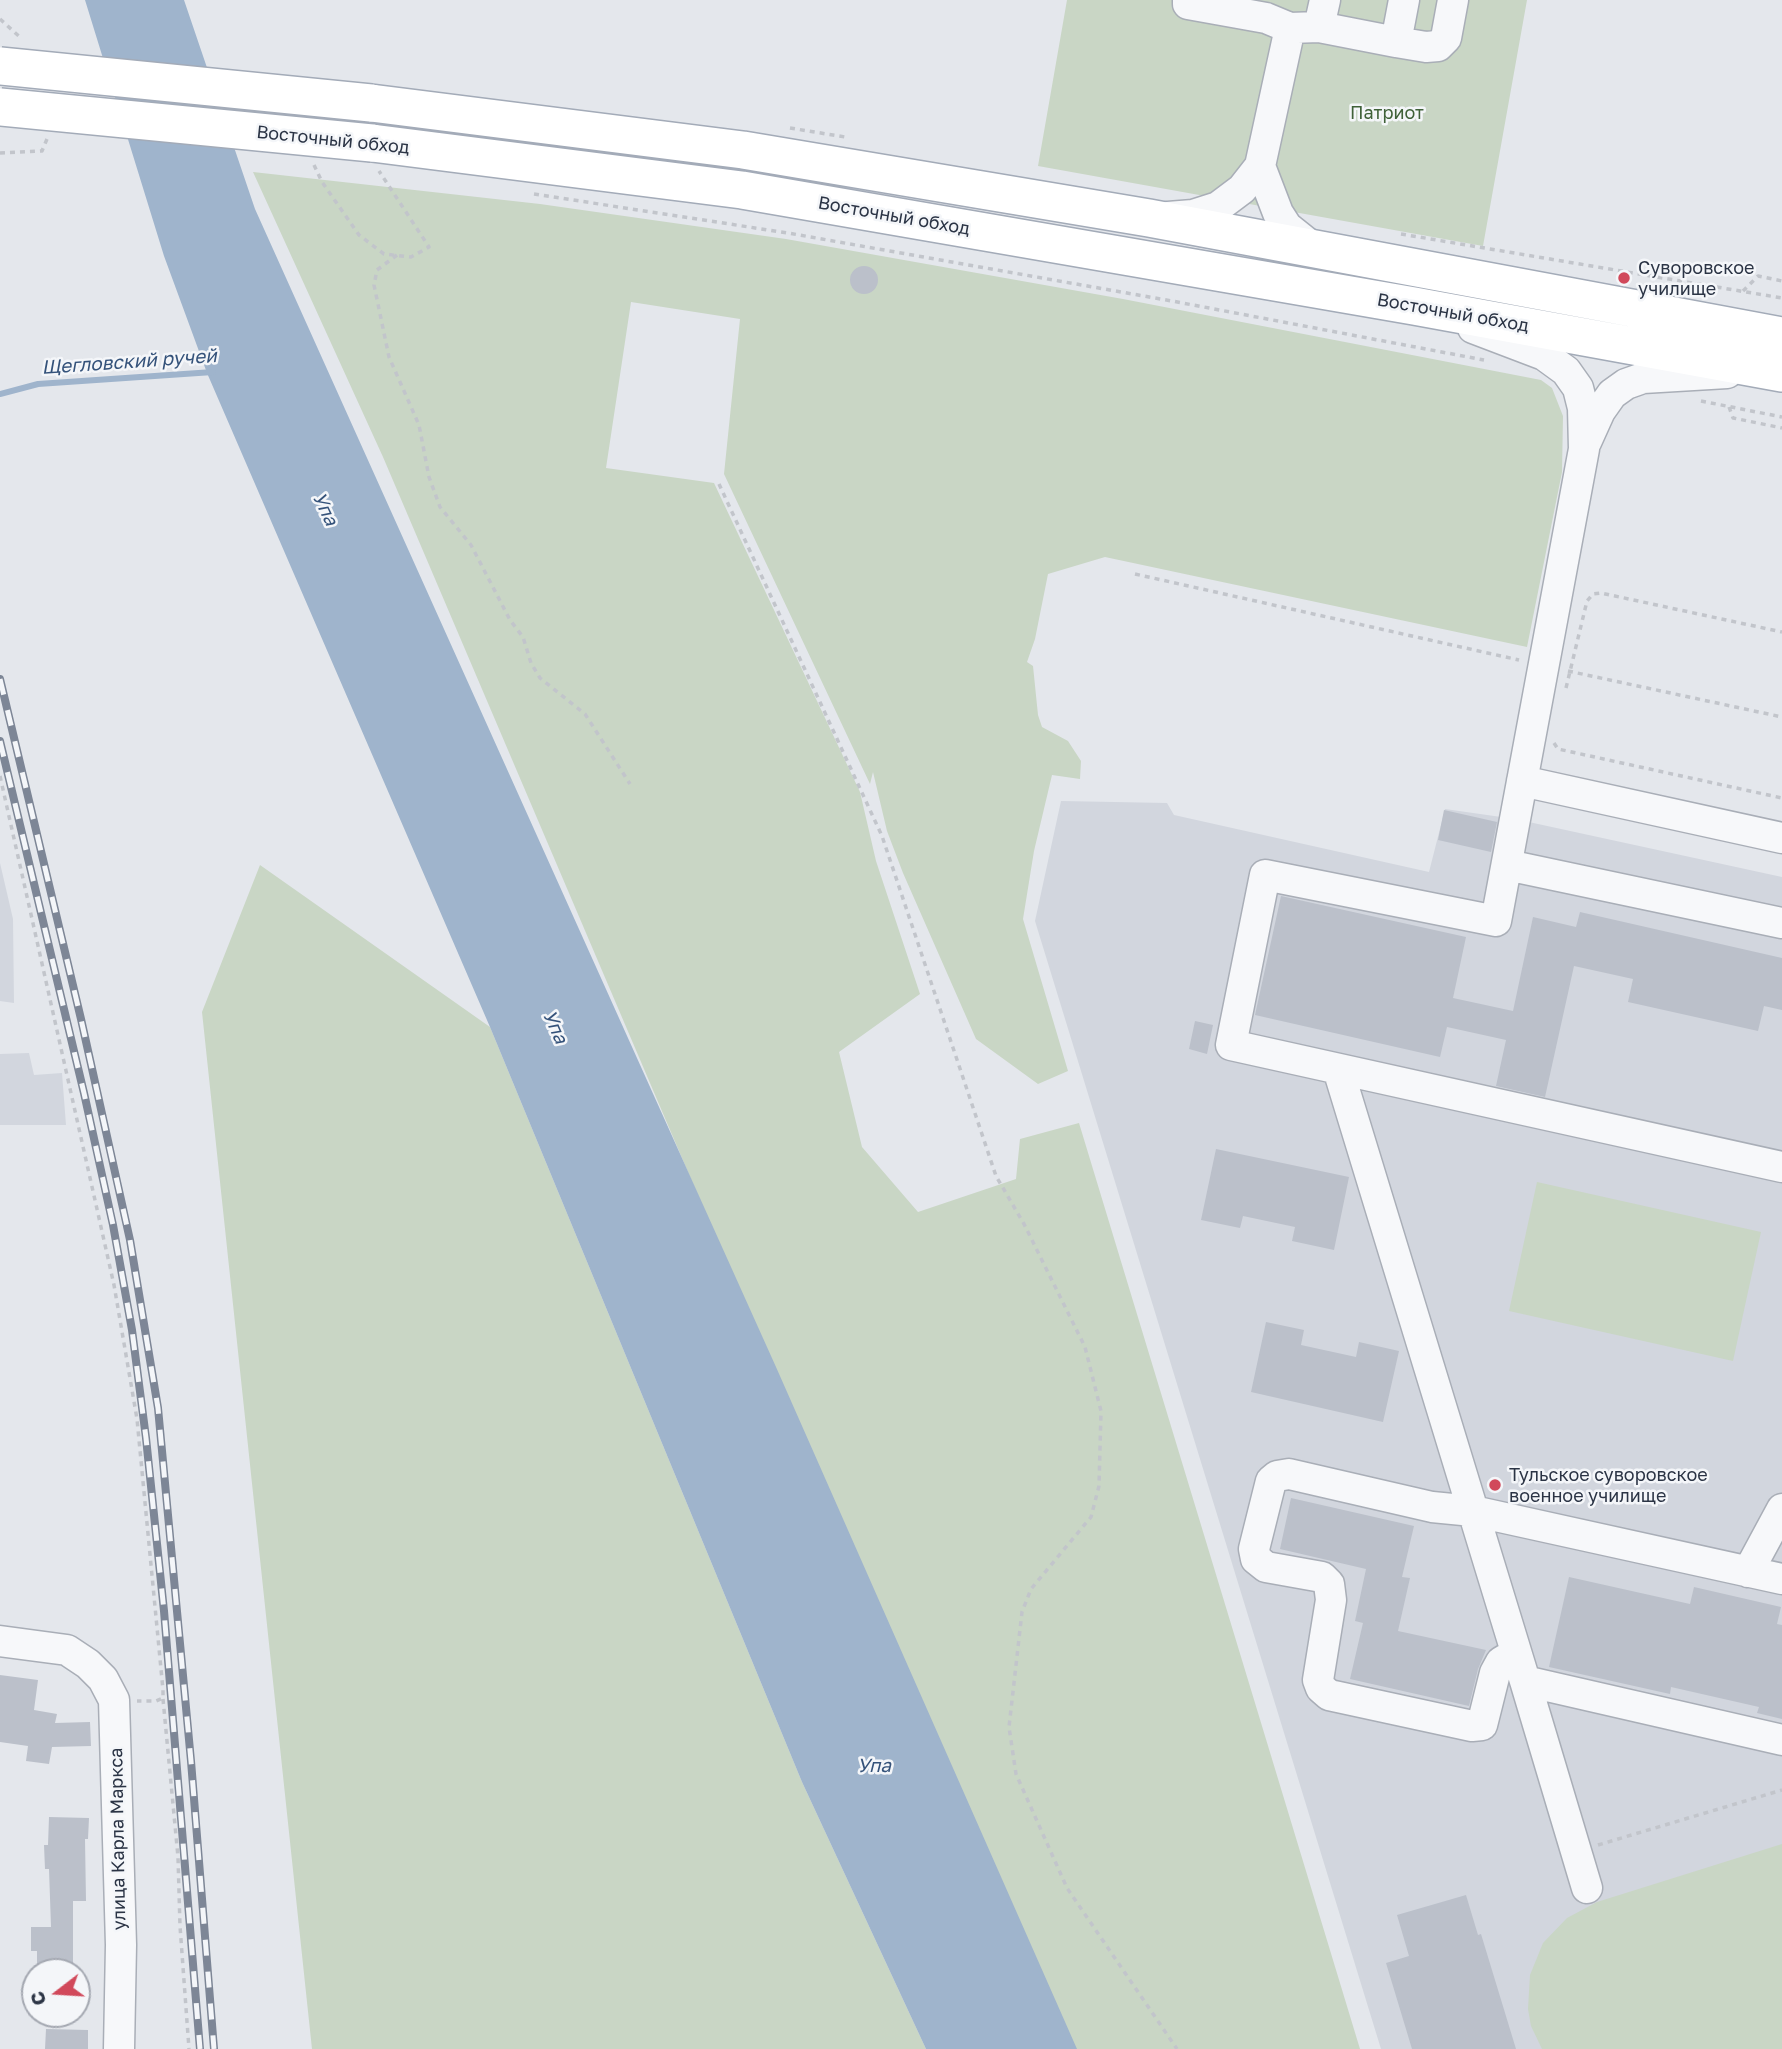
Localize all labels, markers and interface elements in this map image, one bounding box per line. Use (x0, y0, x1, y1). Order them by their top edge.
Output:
park label: Патриот (1350, 102, 1424, 124)
street label: Восточный обход (255, 121, 411, 159)
street label: Восточный обход (816, 192, 972, 240)
place label: Суворовское училище (1638, 257, 1754, 300)
marker: Суворовское училище (1616, 270, 1632, 286)
street label: Восточный обход (1375, 289, 1531, 337)
water label: Щегловский ручей (41, 345, 217, 379)
water label: Упа (307, 489, 343, 529)
water label: Упа (538, 1007, 572, 1047)
place label: Тульское суворовское военное училище (1509, 1464, 1708, 1506)
marker: Тульское суворовское военное училище (1487, 1477, 1503, 1493)
street label: улица Карла Маркса (106, 1748, 130, 1930)
water label: Упа (857, 1755, 891, 1777)
north arrow (21, 1958, 91, 2028)
text: С (24, 1989, 50, 2009)

